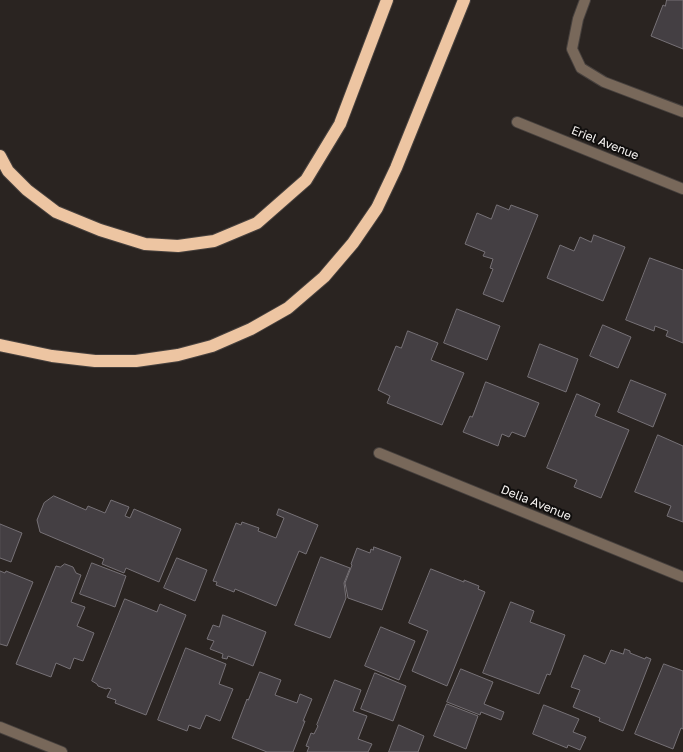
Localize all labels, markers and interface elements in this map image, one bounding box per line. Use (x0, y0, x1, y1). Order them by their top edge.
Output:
street label: Eriel Avenue (569, 123, 641, 163)
street label: Delia Avenue (499, 482, 573, 524)

